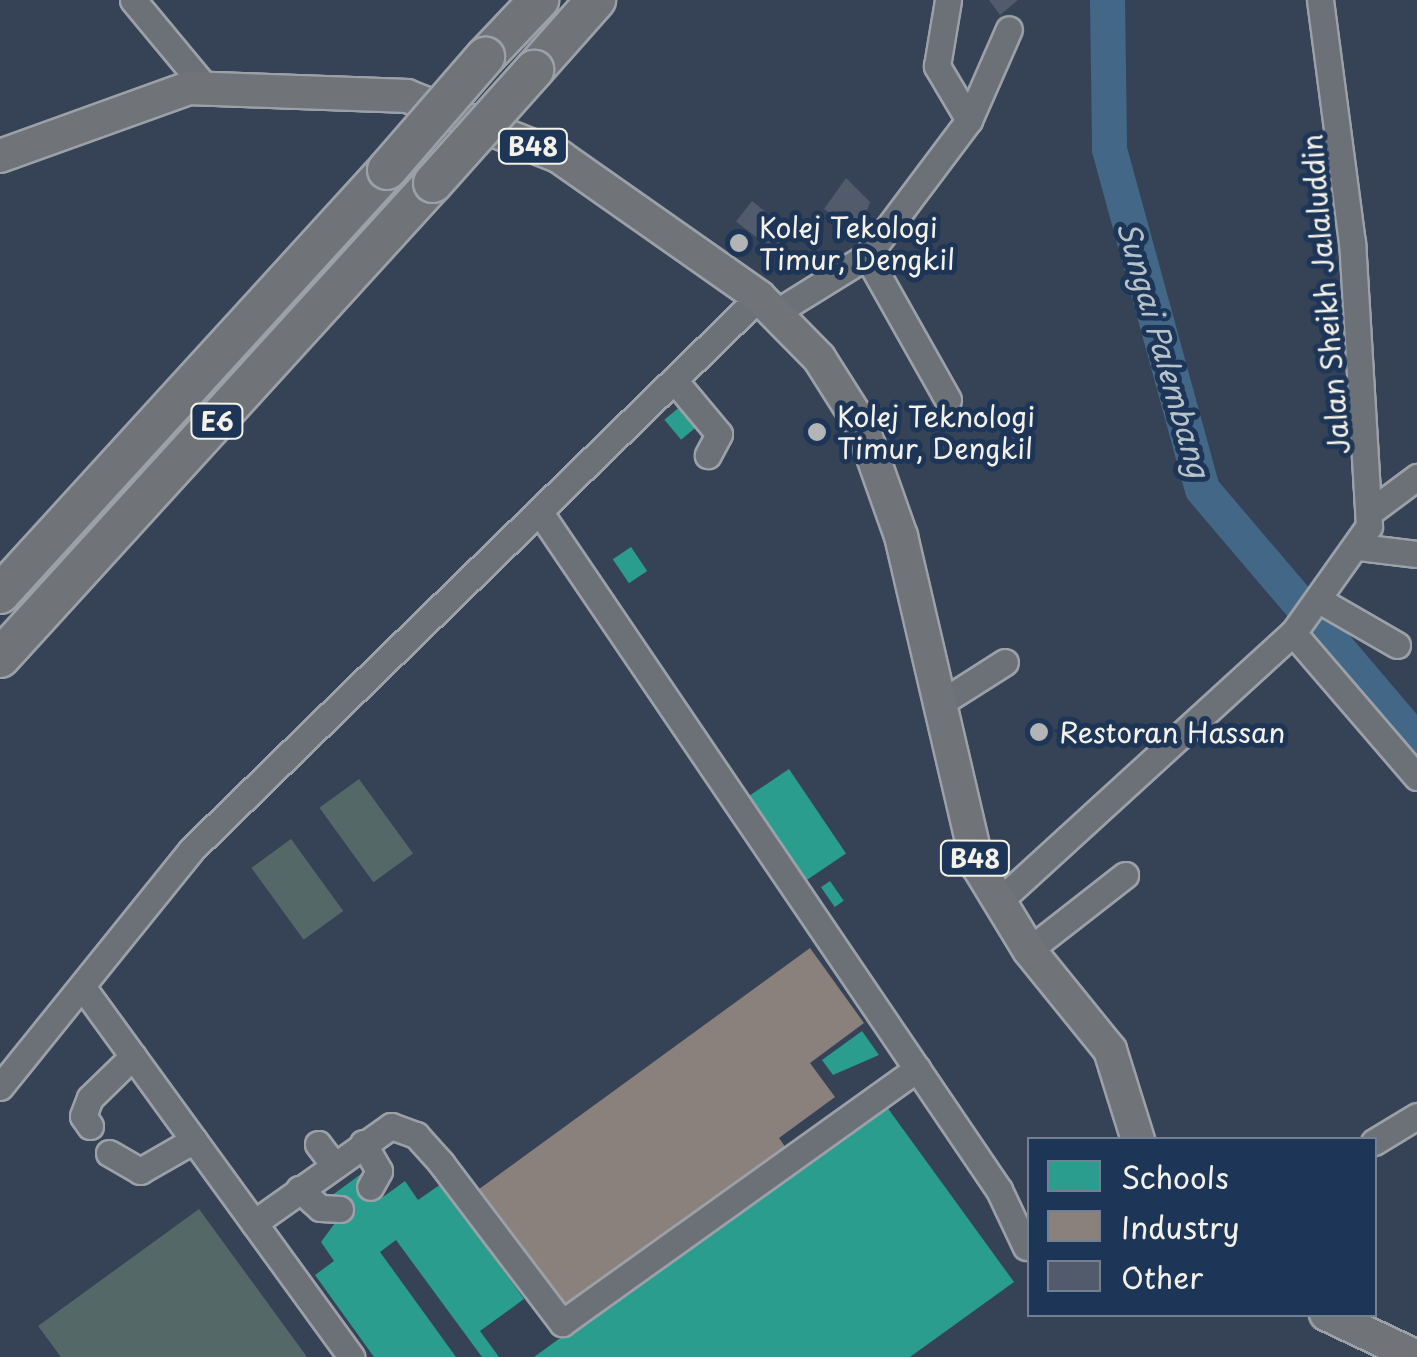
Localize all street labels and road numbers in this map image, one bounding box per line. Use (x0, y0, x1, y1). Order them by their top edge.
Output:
road number: B48 (496, 126, 570, 166)
street label: Jalan Sheikh Jalaluddin (1294, 132, 1356, 456)
road number: E6 (190, 401, 244, 441)
road number: B48 (938, 838, 1012, 878)

